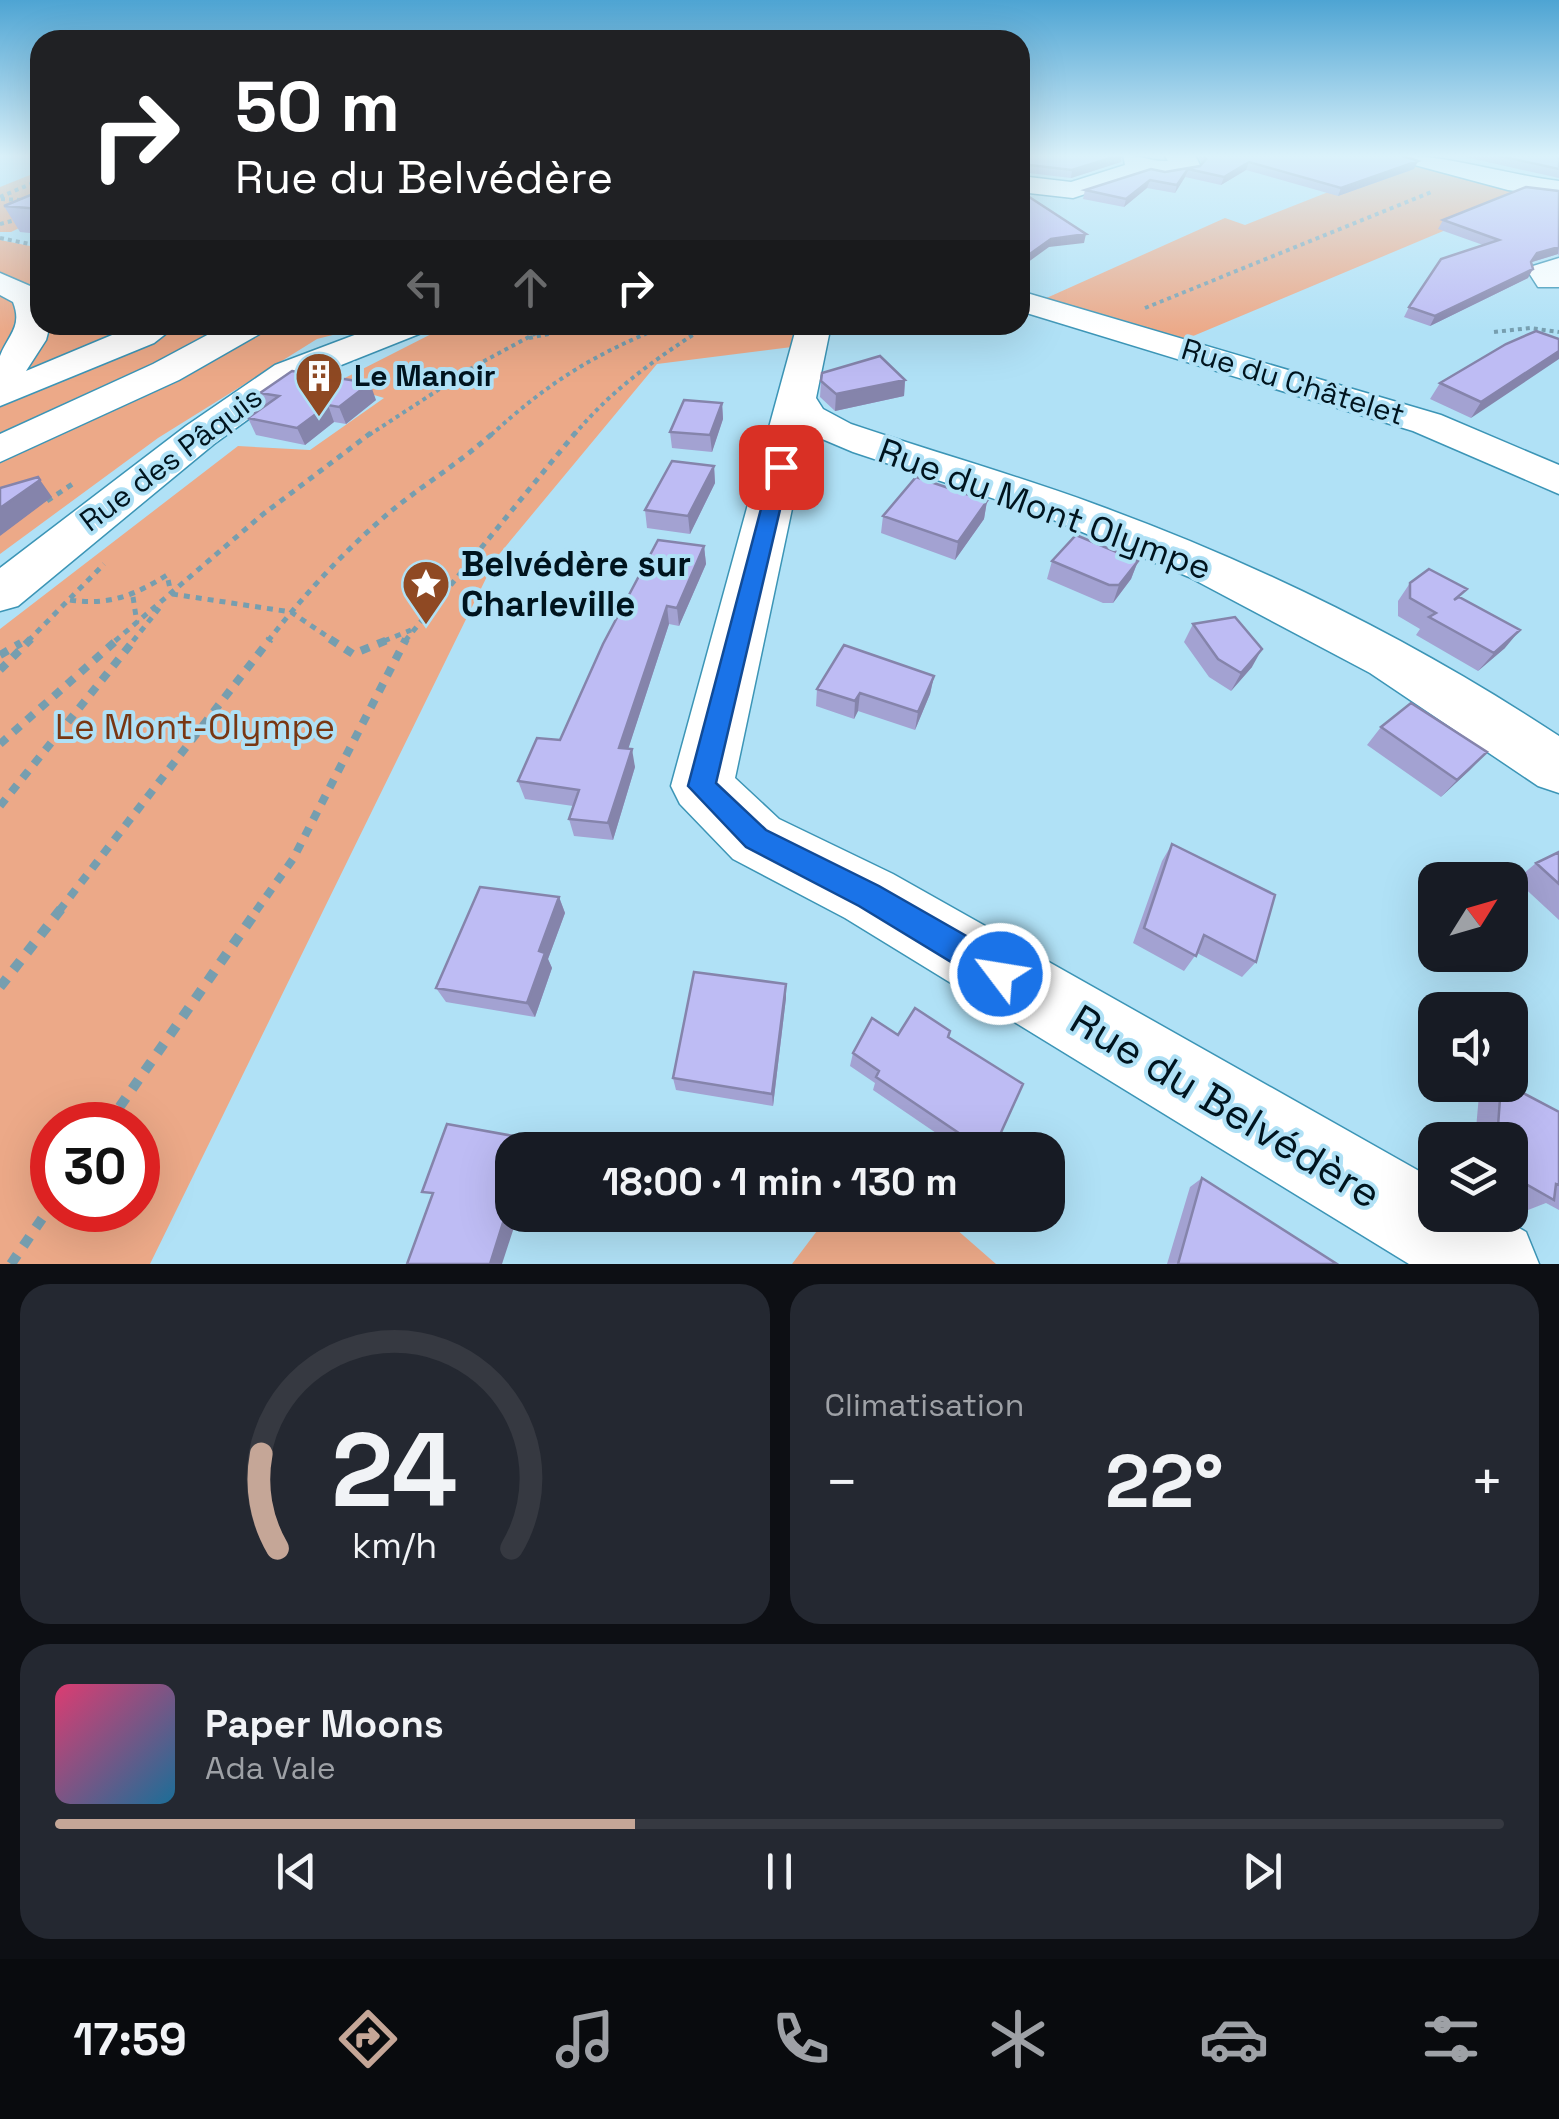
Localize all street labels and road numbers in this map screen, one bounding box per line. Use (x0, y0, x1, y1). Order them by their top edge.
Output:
street label: Rue du Châtelet (1177, 329, 1410, 434)
street label: Rue des Pâquis (72, 377, 270, 540)
street label: Rue du Mont Olympe (873, 428, 1217, 590)
street label: Rue du Belvédère (1061, 993, 1391, 1220)

